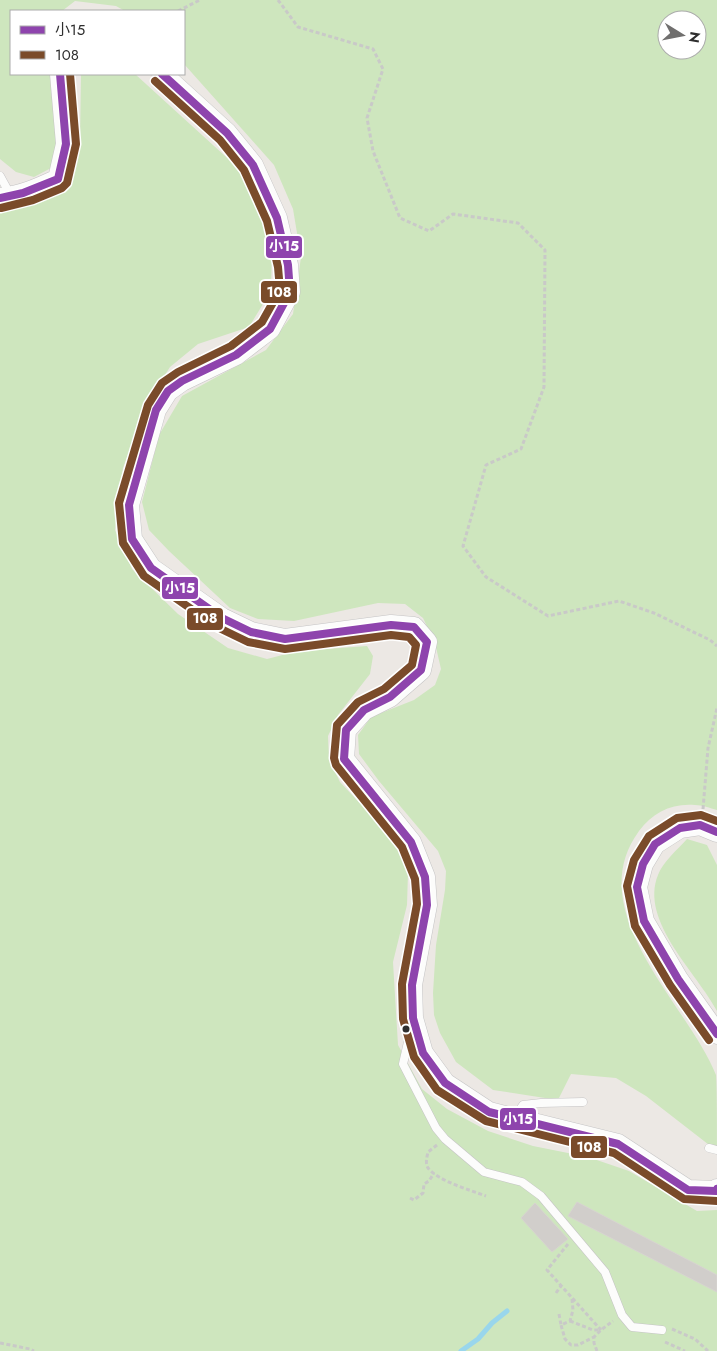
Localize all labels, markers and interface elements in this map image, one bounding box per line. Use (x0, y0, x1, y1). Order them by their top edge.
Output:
legend (10, 10, 185, 75)
north arrow (657, 10, 707, 60)
text: 小15 (55, 19, 85, 41)
text: N (684, 30, 706, 44)
text: 108 (55, 44, 79, 66)
line badge: 小15 (265, 235, 303, 259)
text: 小15 (269, 236, 299, 256)
line badge: 108 (260, 280, 298, 304)
text: 108 (266, 282, 292, 302)
line badge: 小15 (161, 576, 199, 600)
text: 小15 (165, 578, 195, 598)
line badge: 108 (186, 607, 224, 631)
text: 108 (192, 608, 218, 628)
unlabelled marker (401, 1024, 411, 1034)
line badge: 小15 (499, 1107, 537, 1131)
text: 小15 (503, 1109, 533, 1129)
line badge: 108 (570, 1135, 608, 1159)
text: 108 (576, 1137, 602, 1157)

